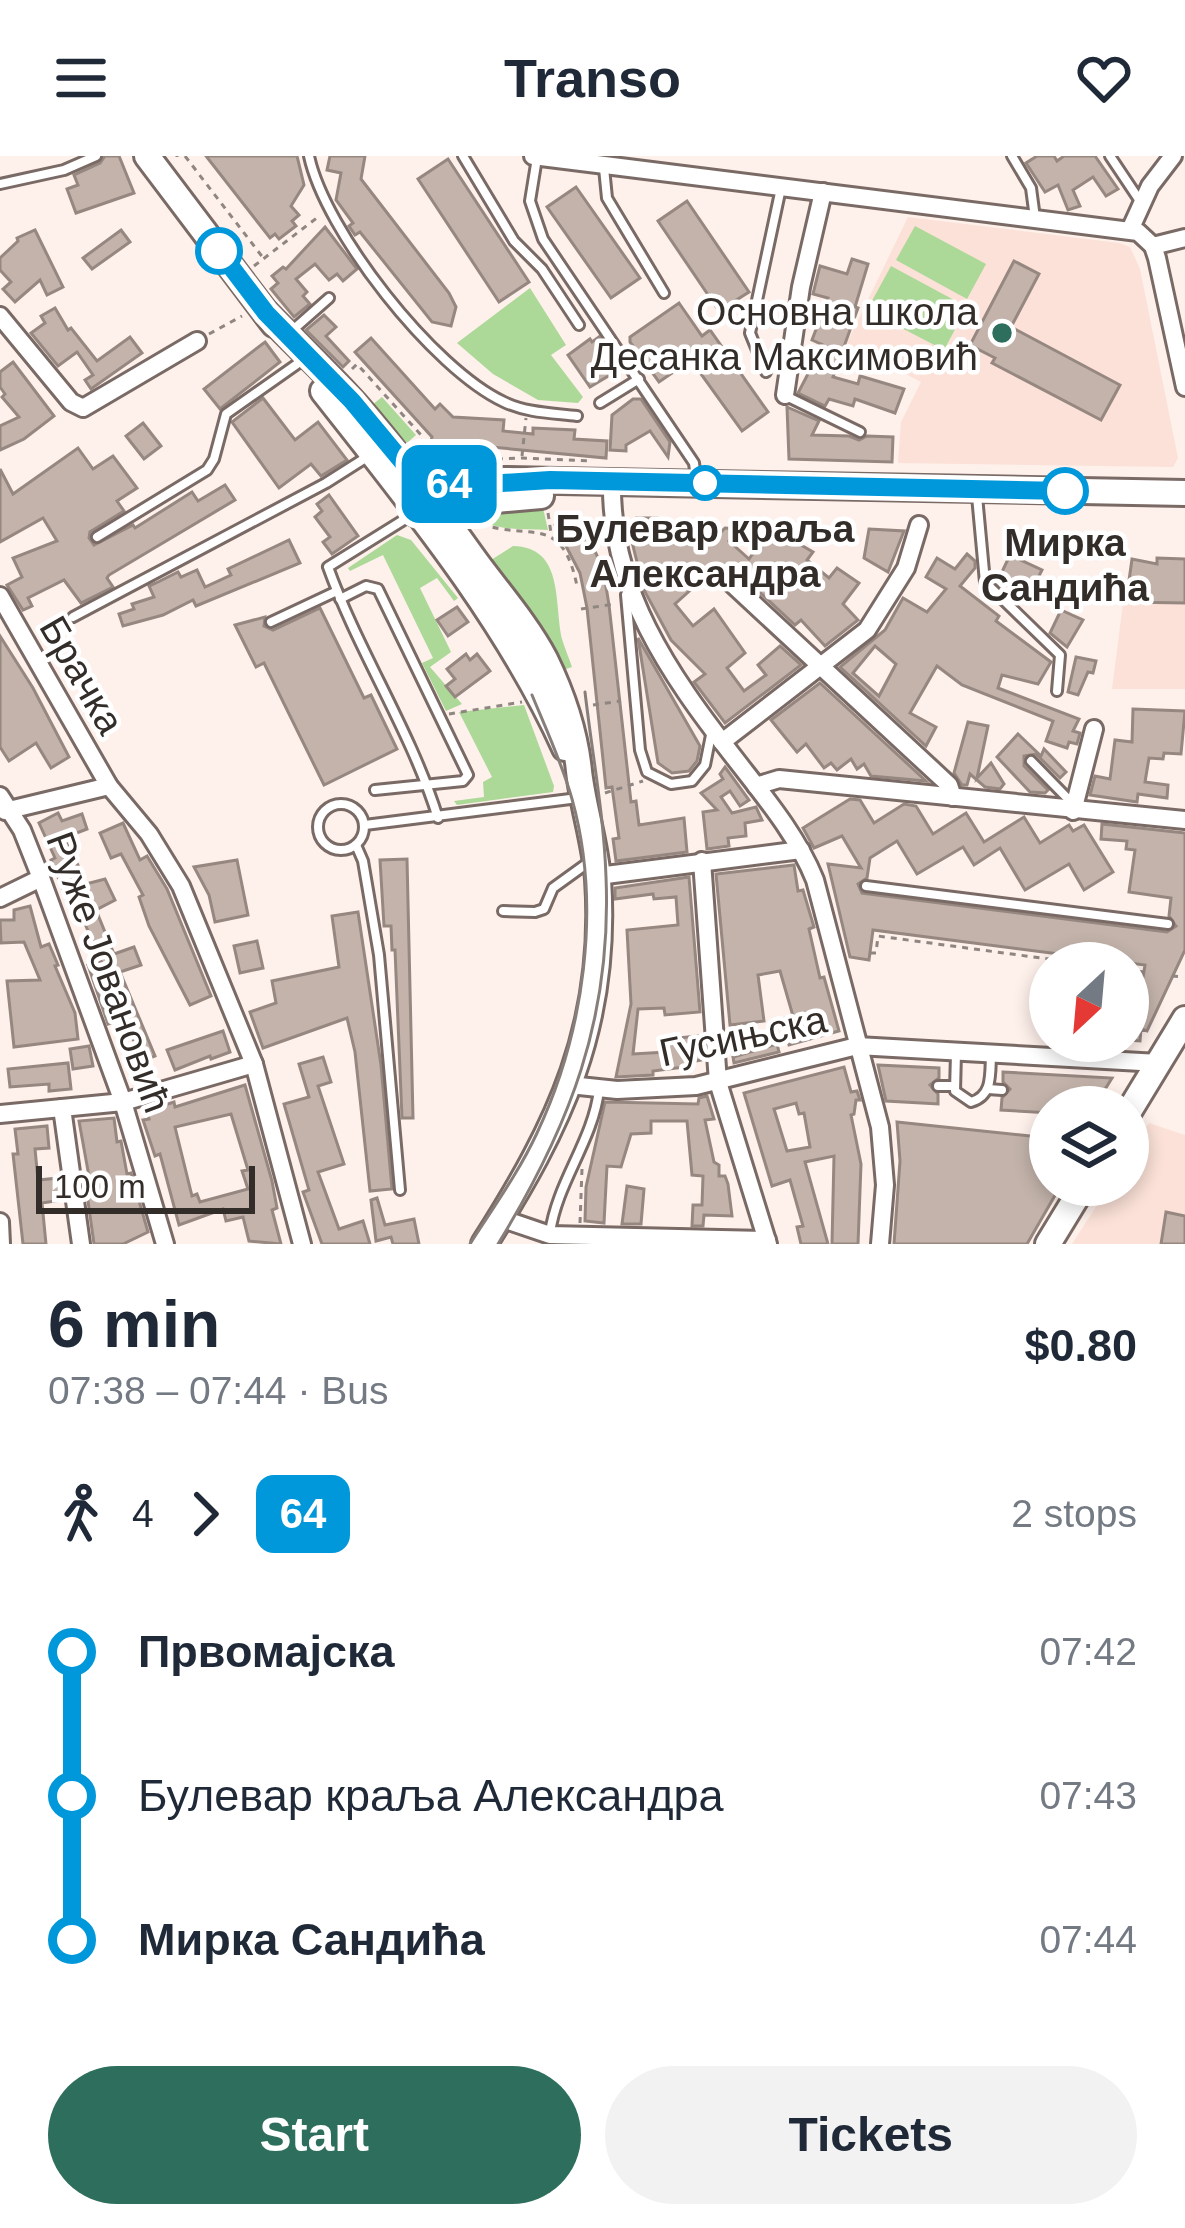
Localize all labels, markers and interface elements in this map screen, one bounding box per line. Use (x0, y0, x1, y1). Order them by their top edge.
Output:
icon: menu (48, 45, 114, 111)
icon: heart (1071, 45, 1137, 111)
text: Transo (504, 48, 681, 108)
unlabelled marker (197, 229, 241, 273)
place label: Основна школа Десанка Максимовић (591, 290, 978, 378)
marker: Основна школа Десанка Максимовић (989, 320, 1015, 346)
line badge: 64 (395, 445, 503, 523)
text: 64 (426, 460, 472, 507)
marker: Булевар краља Александра (689, 467, 721, 499)
marker: Мирка Сандића (1043, 469, 1087, 513)
place label: Булевар краља Александра (556, 507, 855, 595)
place label: Мирка Сандића (981, 521, 1149, 609)
street label: Брачка (31, 609, 133, 741)
street label: Руже Јовановић (38, 826, 180, 1118)
north arrow (1029, 942, 1149, 1062)
map controls (1029, 942, 1149, 1206)
street label: Гусињска (656, 997, 831, 1075)
button: layers (1029, 1086, 1149, 1206)
scale bar (36, 1160, 255, 1213)
text: 100 m (54, 1168, 146, 1205)
text: 6 min (48, 1287, 220, 1361)
text: $0.80 (1024, 1320, 1137, 1371)
text: 07:38 – 07:44 · Bus (48, 1369, 388, 1412)
icon: walk (48, 1481, 114, 1547)
icon: forward (172, 1481, 238, 1547)
text: 64 (280, 1490, 326, 1537)
text: 4 (132, 1492, 154, 1535)
text: 2 stops (1011, 1492, 1137, 1535)
text: Првомајска (138, 1626, 395, 1677)
text: 07:42 (1039, 1630, 1137, 1673)
text: Булевар краља Александра (138, 1770, 724, 1821)
text: 07:43 (1039, 1774, 1137, 1817)
text: Мирка Сандића (138, 1914, 485, 1965)
text: 07:44 (1039, 1918, 1137, 1961)
button: Start (48, 2066, 581, 2204)
button: Tickets (605, 2066, 1137, 2204)

